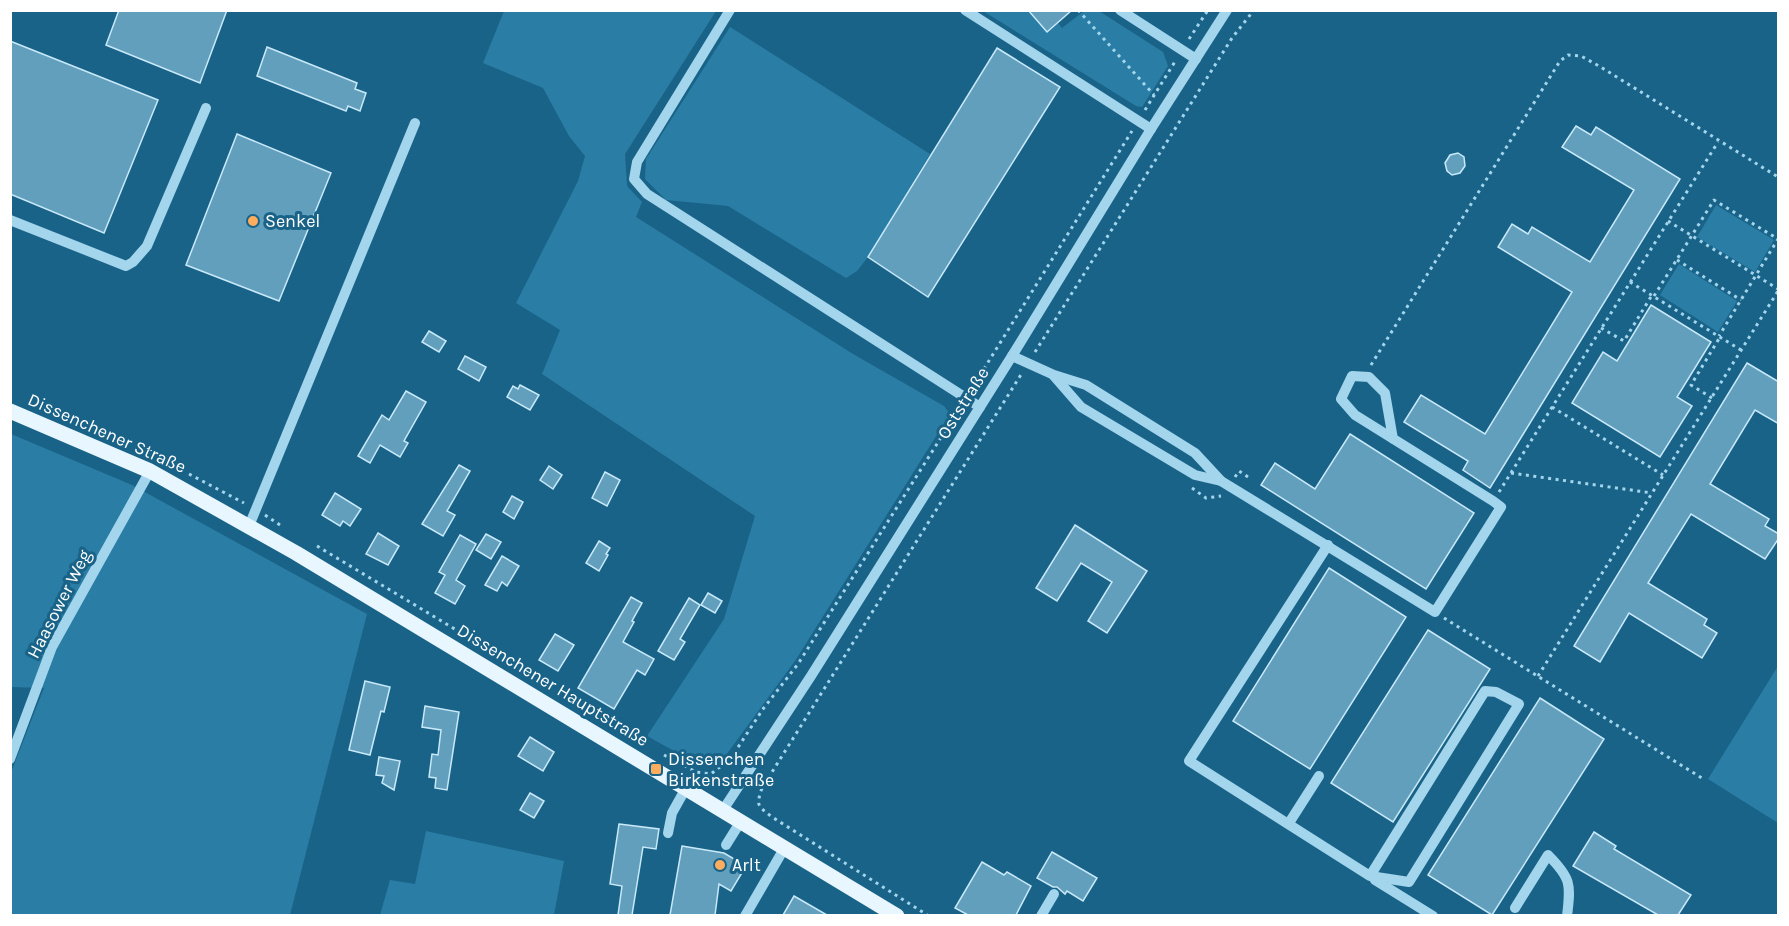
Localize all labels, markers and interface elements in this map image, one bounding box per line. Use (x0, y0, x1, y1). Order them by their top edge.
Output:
place label: Senkel (265, 210, 320, 232)
marker: Senkel (246, 214, 260, 228)
street label: Oststraße (932, 363, 994, 443)
street label: Dissenchener Straße (24, 388, 190, 478)
street label: Haasower Weg (22, 546, 96, 662)
street label: Dissenchener Hauptstraße (453, 619, 653, 751)
place label: Dissenchen Birkenstraße (668, 748, 774, 791)
marker: Dissenchen Birkenstraße (649, 762, 663, 776)
place label: Arlt (732, 854, 761, 876)
marker: Arlt (713, 858, 727, 872)

